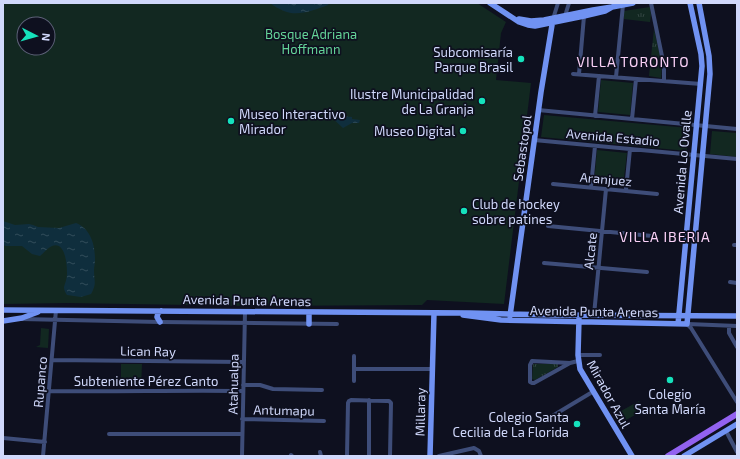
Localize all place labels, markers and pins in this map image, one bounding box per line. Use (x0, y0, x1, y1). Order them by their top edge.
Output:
place label: Subcomisaría Parque Brasil (433, 44, 513, 75)
marker: Subcomisaría Parque Brasil (516, 54, 526, 64)
place label: Ilustre Municipalidad de La Granja (350, 86, 474, 117)
marker: Ilustre Municipalidad de La Granja (477, 96, 487, 106)
place label: Museo Interactivo Mirador (239, 106, 346, 137)
marker: Museo Interactivo Mirador (226, 116, 236, 126)
place label: Museo Digital (374, 123, 455, 139)
marker: Museo Digital (458, 126, 468, 136)
place label: Club de hockey sobre patines (472, 196, 560, 227)
marker: Club de hockey sobre patines (459, 206, 469, 216)
marker: Colegio Santa María (665, 375, 675, 385)
place label: Colegio Santa María (634, 386, 706, 417)
place label: Colegio Santa Cecilia de La Florida (453, 409, 569, 440)
marker: Colegio Santa Cecilia de La Florida (572, 419, 582, 429)

